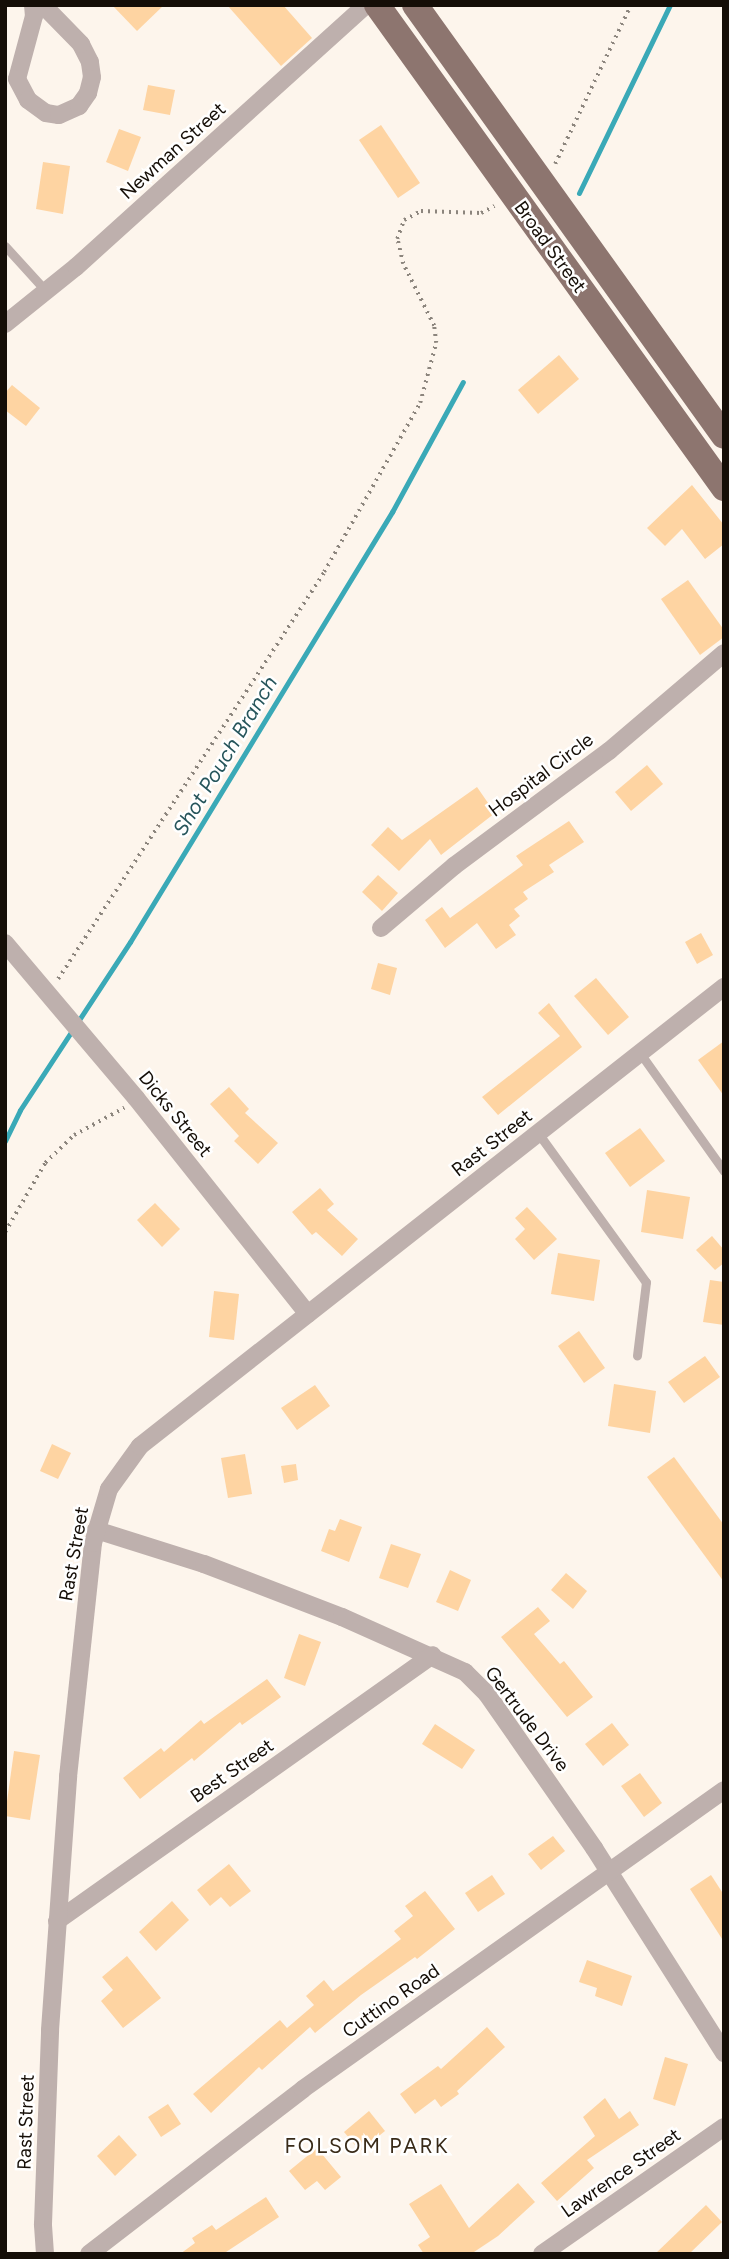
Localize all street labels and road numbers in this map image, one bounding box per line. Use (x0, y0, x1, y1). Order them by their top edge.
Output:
street label: Newman Street (116, 98, 230, 204)
street label: Broad Street (509, 197, 591, 297)
street label: Hospital Circle (484, 728, 598, 822)
street label: Dicks Street (134, 1067, 216, 1161)
street label: Rast Street (447, 1105, 537, 1181)
street label: Rast Street (54, 1505, 94, 1603)
street label: Gertrude Drive (480, 1662, 574, 1776)
street label: Best Street (186, 1734, 278, 1808)
street label: Cuttino Road (338, 1959, 444, 2043)
street label: Rast Street (13, 2074, 39, 2170)
street label: Lawrence Street (557, 2123, 685, 2223)

